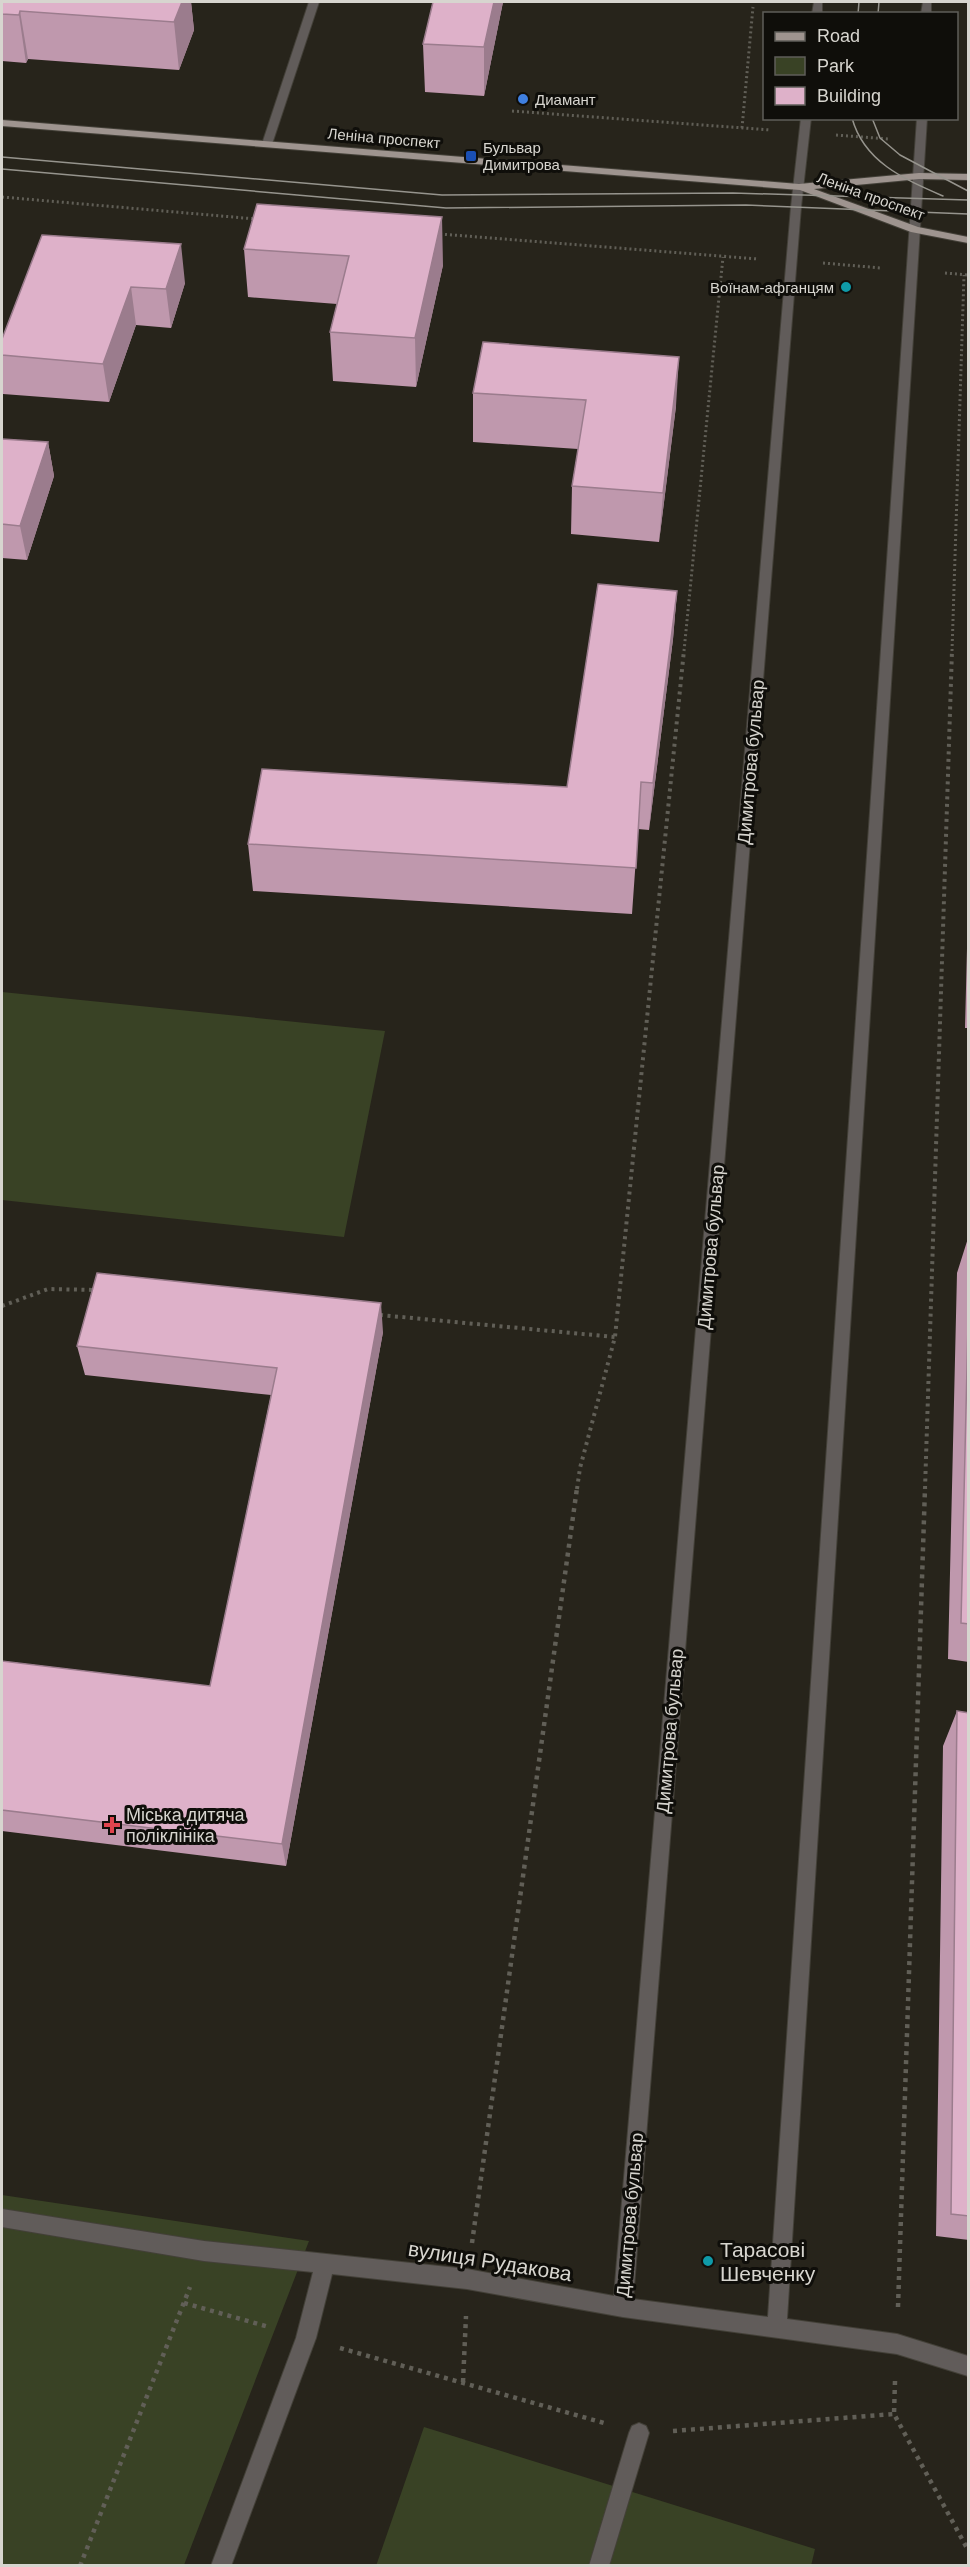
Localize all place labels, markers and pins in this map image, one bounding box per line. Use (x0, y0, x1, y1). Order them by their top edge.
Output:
place label: Диамант (535, 91, 596, 108)
marker: Диамант (516, 92, 530, 106)
place label: Бульвар Димитрова (483, 139, 561, 173)
marker: Бульвар Димитрова (464, 149, 478, 163)
place label: Воїнам-афганцям (710, 279, 834, 296)
marker: Воїнам-афганцям (839, 280, 853, 294)
place label: Міська дитяча поліклініка (126, 1805, 246, 1846)
marker: Міська дитяча поліклініка (103, 1816, 121, 1834)
place label: Тарасові Шевченку (720, 2238, 816, 2285)
marker: Тарасові Шевченку (701, 2254, 715, 2268)

